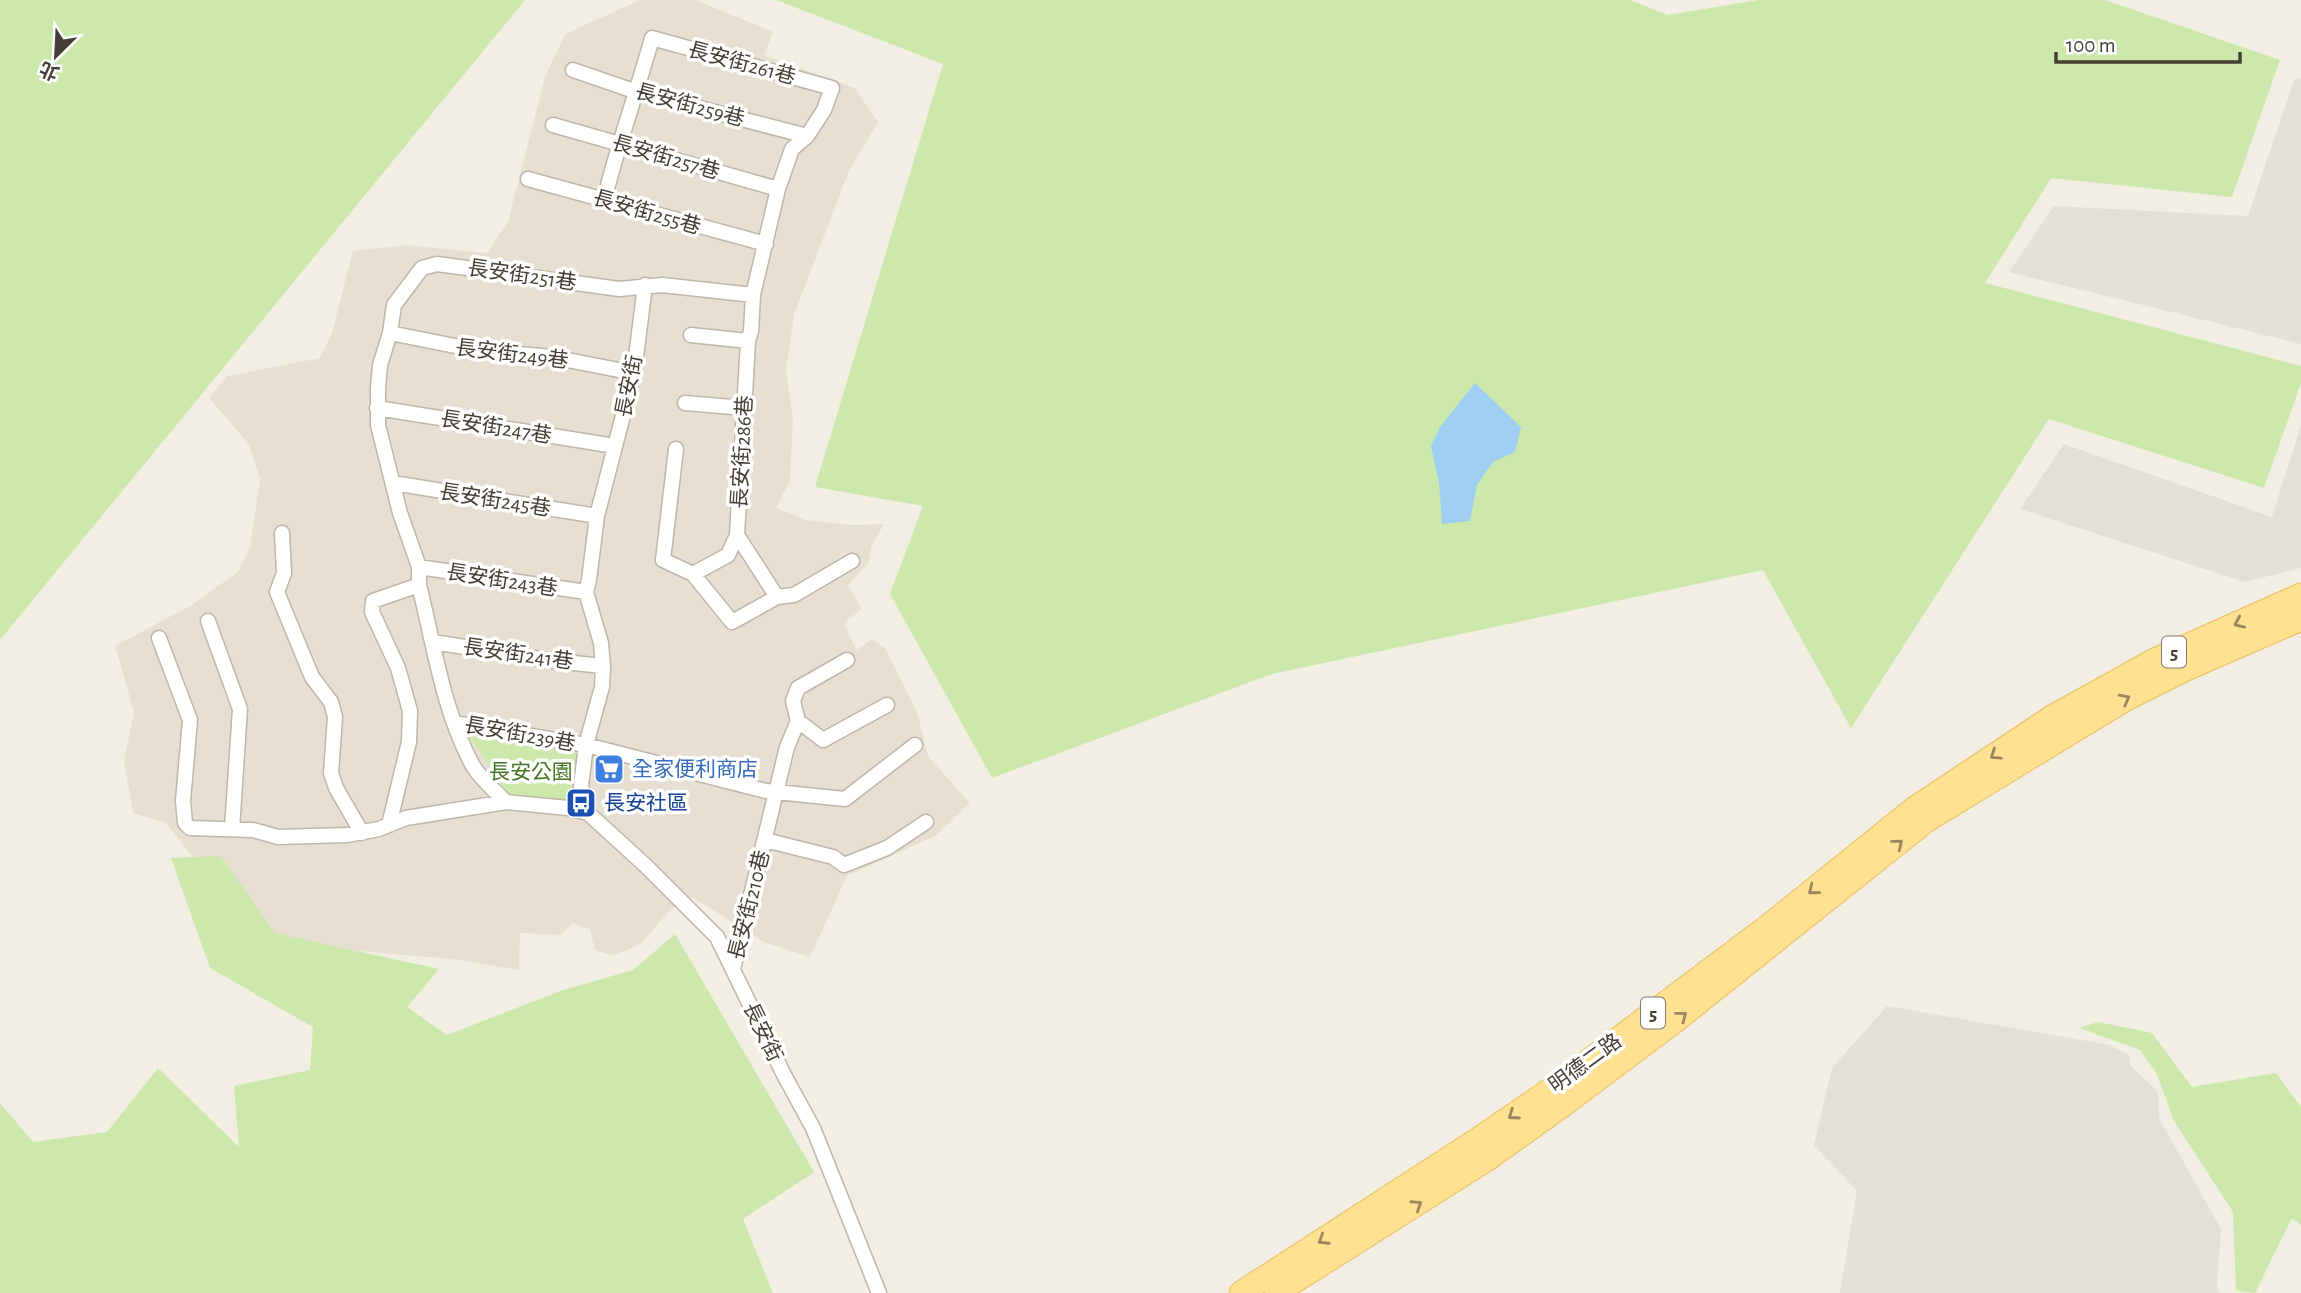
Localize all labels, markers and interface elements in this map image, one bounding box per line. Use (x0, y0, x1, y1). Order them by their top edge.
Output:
north arrow (21, 21, 91, 91)
scale bar (2056, 21, 2240, 65)
text: 100 m (2066, 35, 2116, 56)
street label: 長安街261巷 (686, 38, 798, 88)
text: 北 (37, 58, 62, 84)
street label: 長安街259巷 (633, 80, 747, 130)
street label: 長安街257巷 (610, 131, 722, 183)
street label: 長安街255巷 (591, 186, 703, 238)
street label: 長安街251巷 (466, 256, 578, 294)
street label: 長安街249巷 (454, 336, 570, 372)
street label: 長安街 (612, 353, 646, 419)
street label: 長安街286巷 (728, 395, 756, 509)
street label: 長安街247巷 (439, 407, 553, 447)
street label: 長安街245巷 (438, 480, 552, 520)
street label: 長安街243巷 (445, 560, 559, 600)
one-way arrow (2233, 615, 2246, 629)
street label: 長安街241巷 (462, 635, 574, 673)
road number: 5 (2162, 636, 2186, 667)
one-way arrow (2118, 694, 2130, 707)
street label: 長安街239巷 (463, 713, 577, 755)
one-way arrow (1990, 747, 2003, 760)
supermarket icon: 全家便利商店 (592, 752, 626, 786)
place label: 全家便利商店 (632, 758, 758, 780)
park label: 長安公園 (489, 761, 573, 783)
bus stop icon: 長安社區 (564, 786, 598, 820)
place label: 長安社區 (604, 792, 688, 814)
one-way arrow (1891, 839, 1903, 852)
street label: 長安街210巷 (725, 848, 773, 962)
one-way arrow (1808, 882, 1821, 894)
road number: 5 (1641, 998, 1665, 1028)
street label: 長安街 (739, 999, 787, 1065)
one-way arrow (1674, 1011, 1686, 1024)
street label: 明德二路 (1545, 1029, 1625, 1097)
one-way arrow (1508, 1107, 1521, 1119)
one-way arrow (1409, 1200, 1422, 1213)
one-way arrow (1318, 1232, 1331, 1245)

